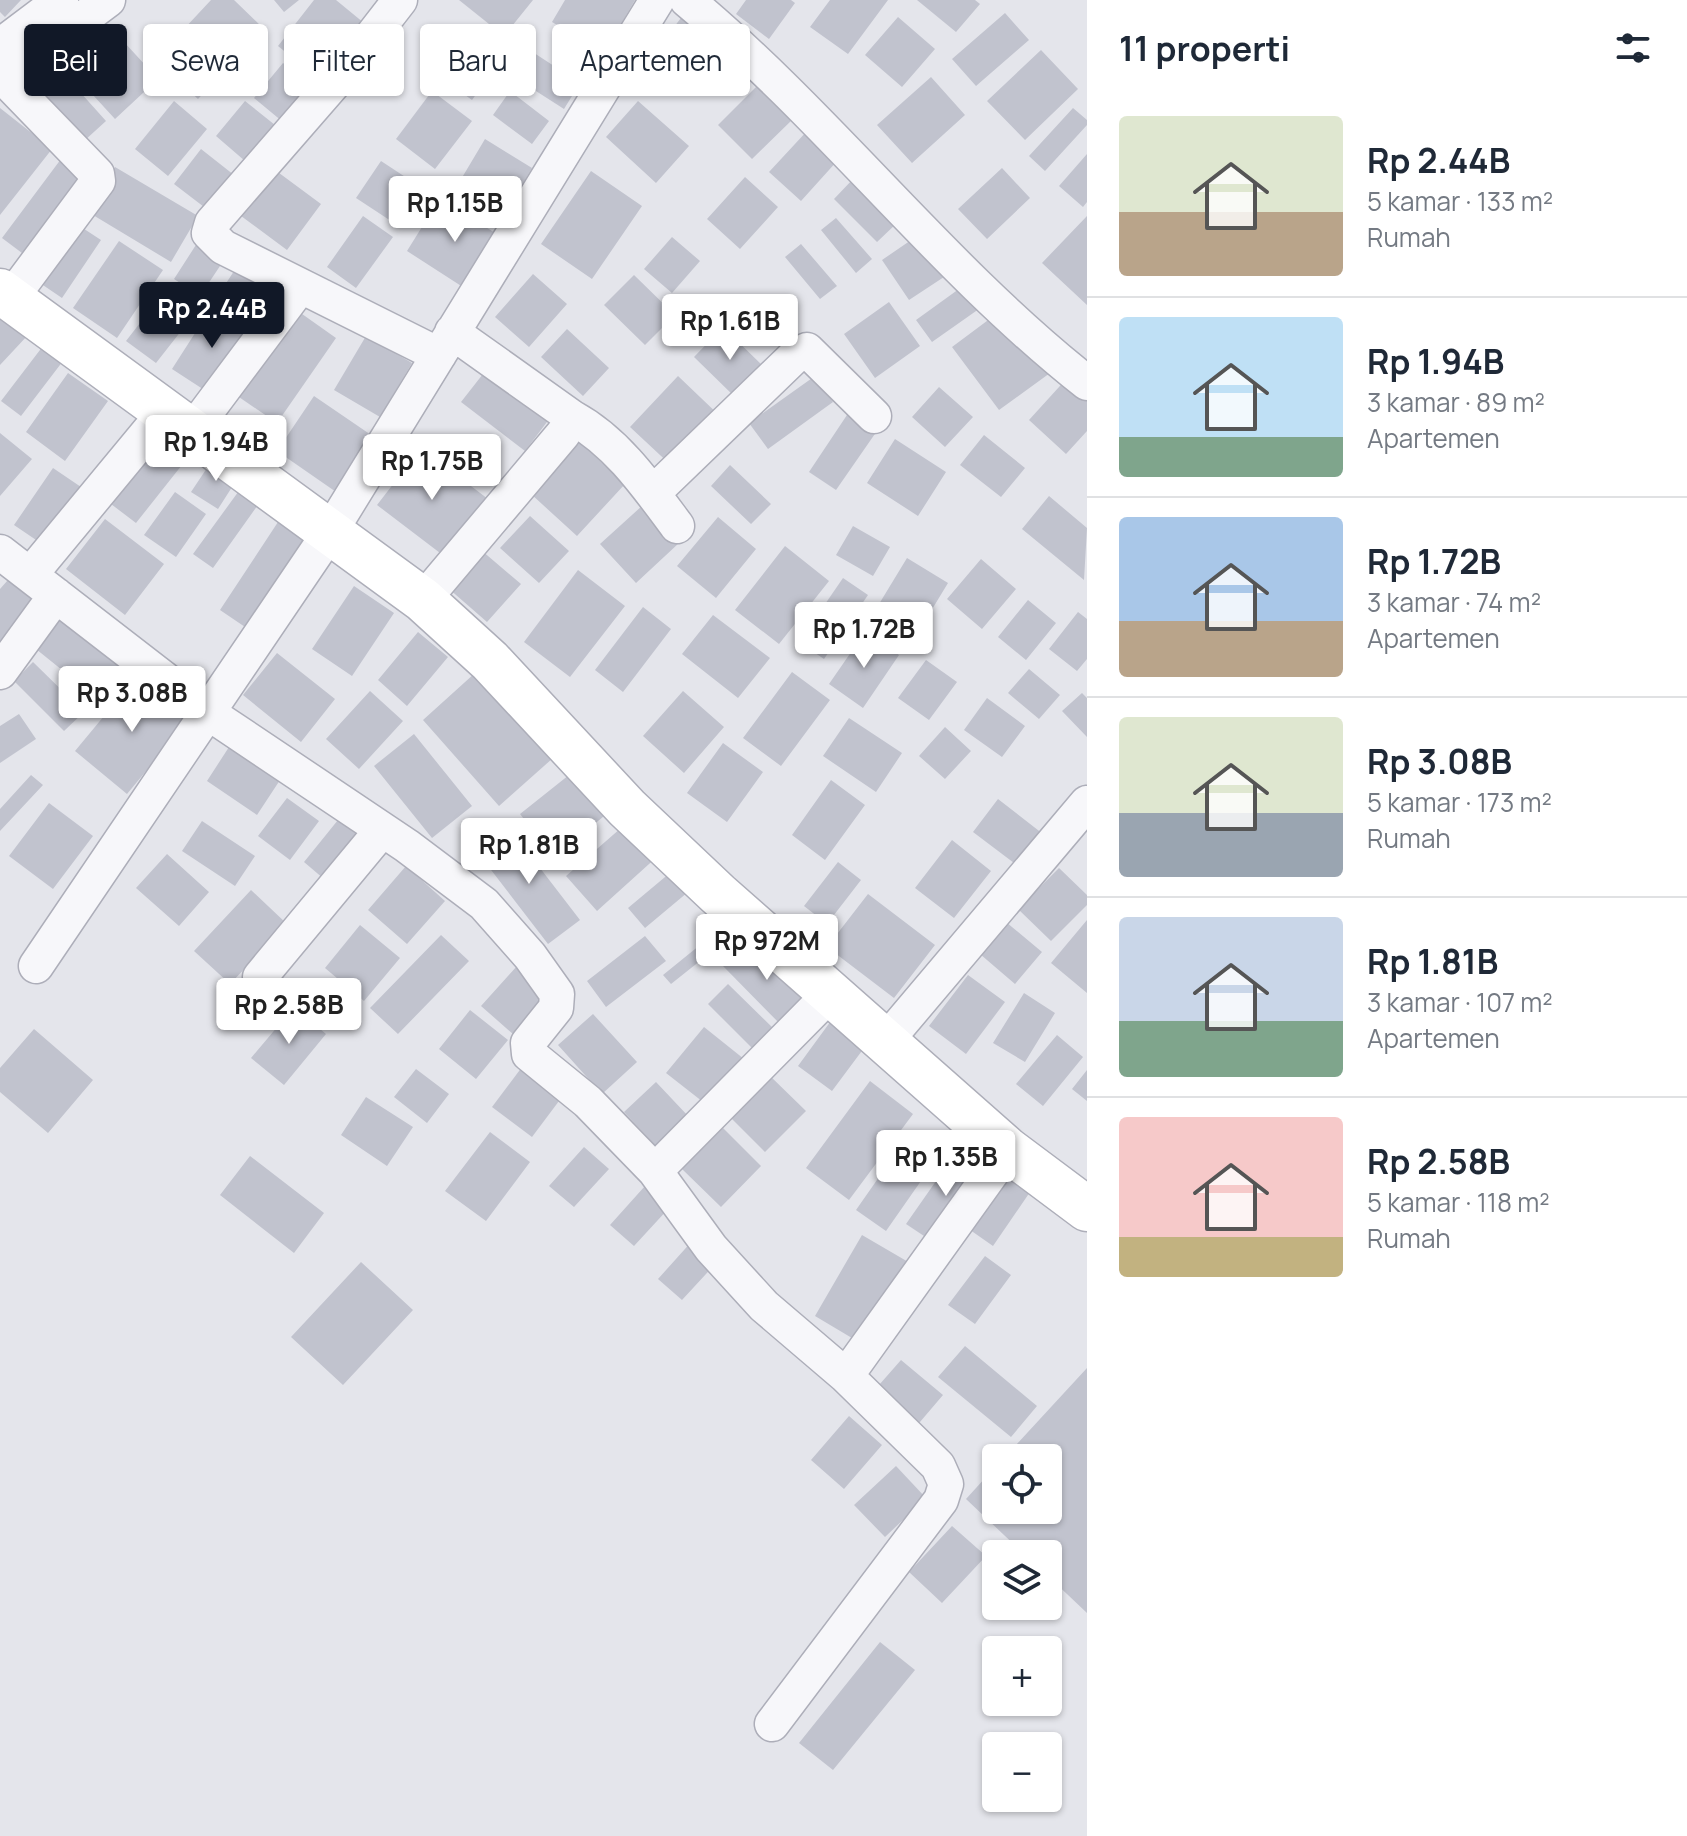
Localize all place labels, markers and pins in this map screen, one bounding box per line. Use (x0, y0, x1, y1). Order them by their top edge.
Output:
pin: Rp 1.15B (372, 176, 538, 244)
pin: Rp 2.44B (129, 282, 295, 350)
pin: Rp 1.61B (647, 294, 813, 362)
pin: Rp 1.94B (133, 415, 299, 483)
pin: Rp 1.75B (349, 434, 515, 502)
pin: Rp 1.72B (781, 602, 947, 670)
pin: Rp 3.08B (49, 666, 215, 734)
pin: Rp 1.81B (446, 818, 612, 886)
pin: Rp 972M (693, 914, 841, 982)
pin: Rp 2.58B (206, 978, 372, 1046)
pin: Rp 1.35B (863, 1130, 1029, 1198)

